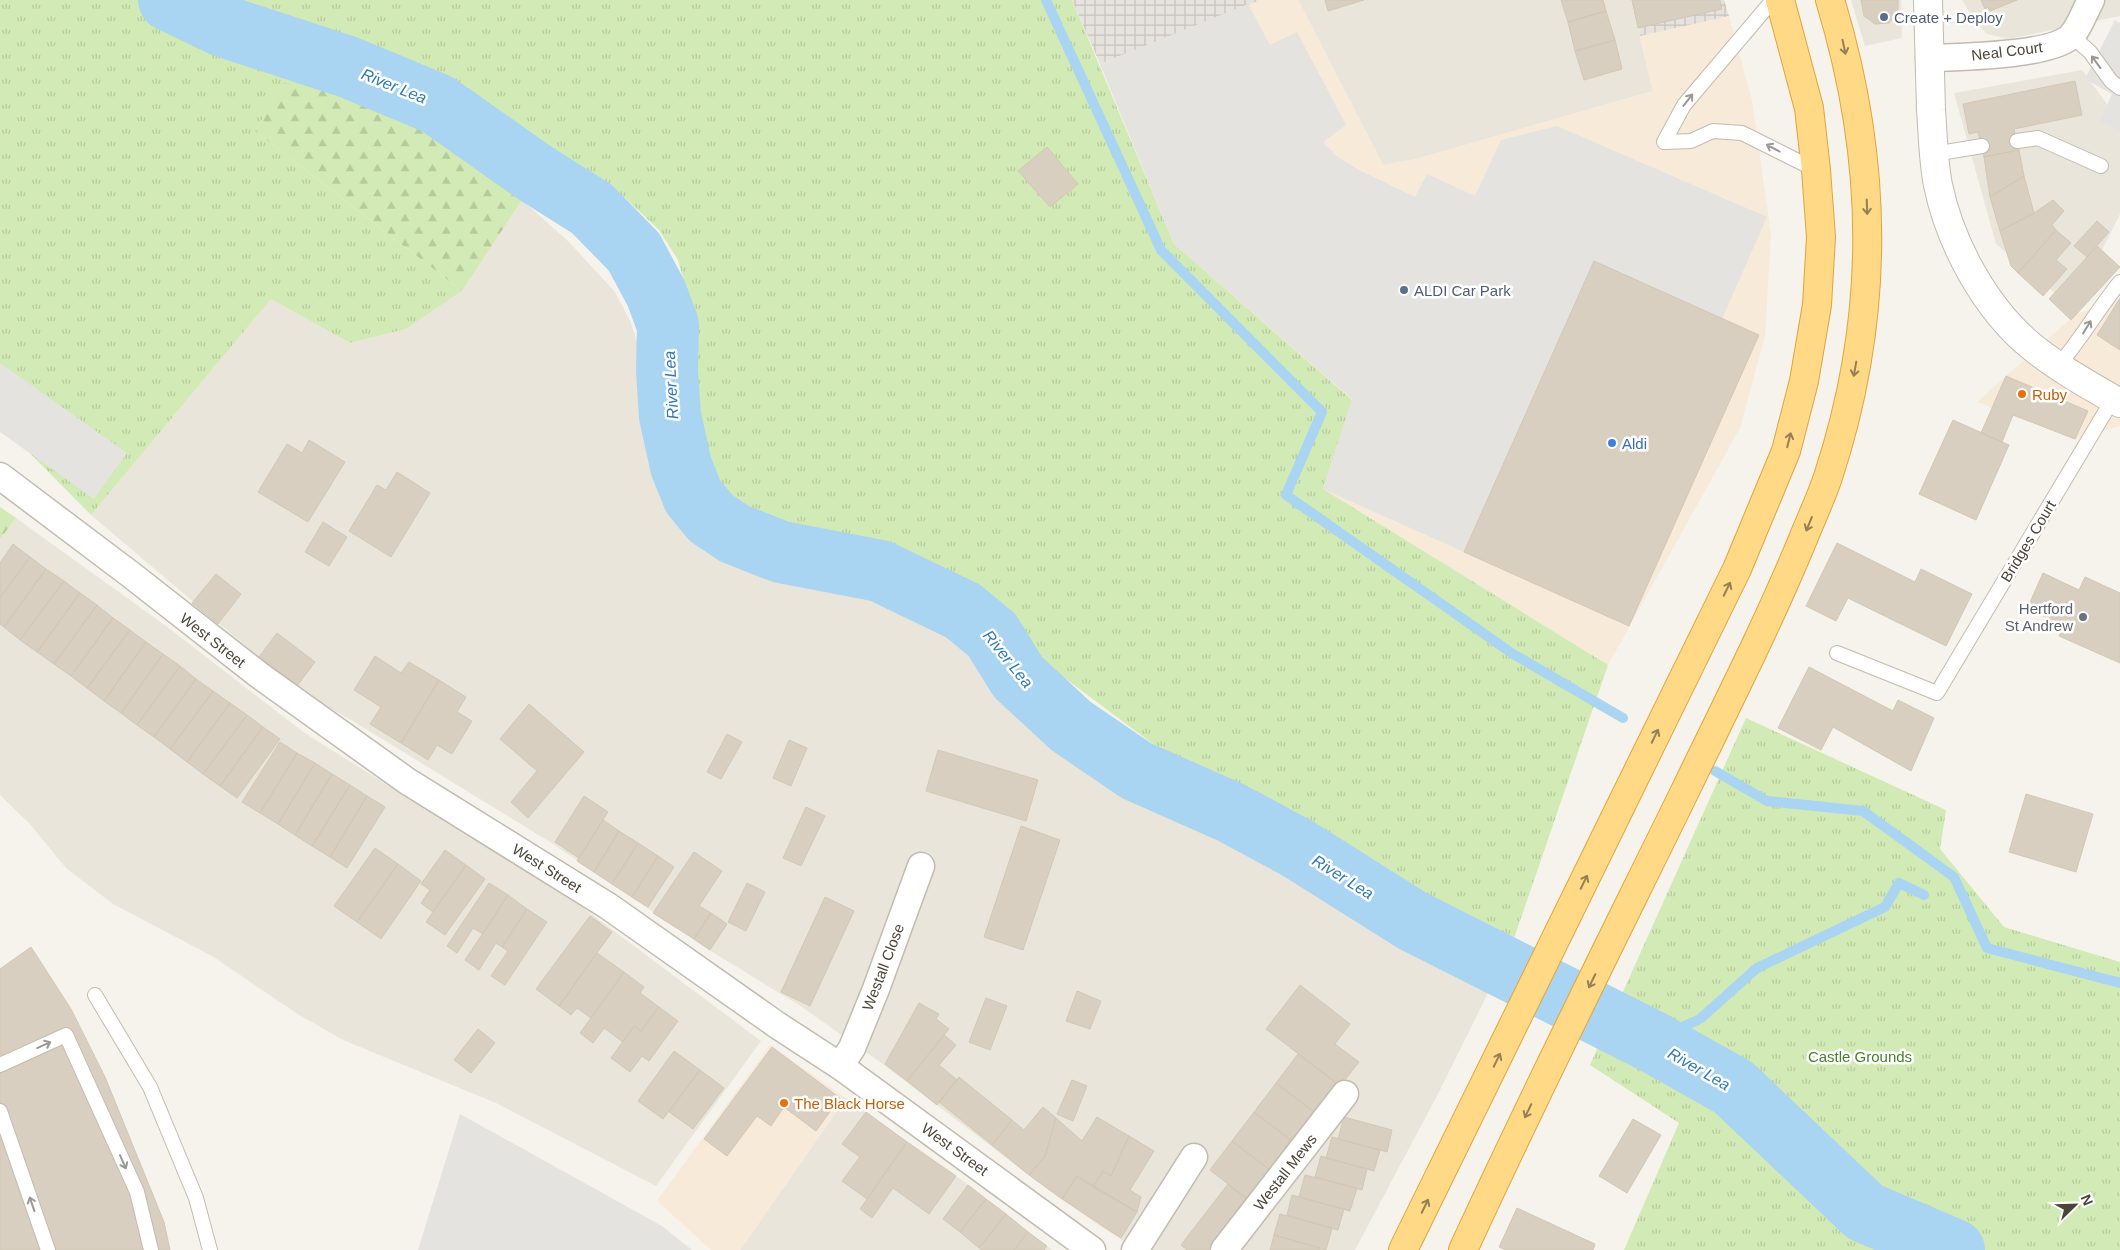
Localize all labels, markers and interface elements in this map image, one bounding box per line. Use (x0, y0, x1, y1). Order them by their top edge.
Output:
place label: Create + Deploy (1894, 9, 2003, 26)
marker: Create + Deploy (1878, 11, 1890, 23)
one-way arrow (1839, 38, 1849, 54)
street label: Neal Court (1970, 38, 2044, 64)
one-way arrow (2091, 56, 2102, 69)
water label: River Lea (359, 65, 429, 107)
one-way arrow (1683, 94, 1694, 107)
one-way arrow (1765, 143, 1780, 153)
one-way arrow (1863, 199, 1872, 215)
place label: ALDI Car Park (1414, 282, 1511, 299)
marker: ALDI Car Park (1398, 284, 1410, 296)
one-way arrow (2083, 321, 2093, 335)
water label: River Lea (661, 350, 681, 420)
one-way arrow (1850, 360, 1860, 376)
place label: Ruby (2032, 386, 2068, 403)
marker: Ruby (2016, 388, 2028, 400)
one-way arrow (1785, 432, 1794, 448)
place label: Aldi (1622, 435, 1647, 452)
marker: Aldi (1606, 437, 1618, 449)
street label: Bridges Court (1997, 497, 2059, 585)
one-way arrow (1804, 516, 1813, 531)
one-way arrow (1722, 582, 1732, 597)
place label: Hertford St Andrew (2005, 600, 2073, 634)
street label: West Street (177, 609, 250, 671)
marker: Hertford St Andrew (2077, 611, 2089, 623)
water label: River Lea (980, 627, 1036, 691)
one-way arrow (1650, 728, 1660, 743)
street label: West Street (509, 840, 585, 896)
water label: River Lea (1309, 852, 1377, 902)
one-way arrow (1579, 874, 1589, 889)
street label: Westall Close (859, 921, 907, 1013)
one-way arrow (1587, 973, 1596, 988)
one-way arrow (37, 1040, 52, 1050)
water label: River Lea (1665, 1045, 1733, 1094)
park label: Castle Grounds (1808, 1048, 1912, 1065)
one-way arrow (1492, 1053, 1502, 1068)
place label: The Black Horse (794, 1095, 905, 1112)
marker: The Black Horse (778, 1097, 790, 1109)
one-way arrow (1523, 1104, 1533, 1119)
street label: West Street (918, 1119, 992, 1179)
street label: Westall Mews (1250, 1130, 1320, 1214)
one-way arrow (119, 1154, 129, 1169)
north arrow (2050, 1180, 2100, 1230)
text: N (2078, 1192, 2096, 1208)
one-way arrow (27, 1197, 36, 1212)
one-way arrow (1421, 1199, 1430, 1214)

